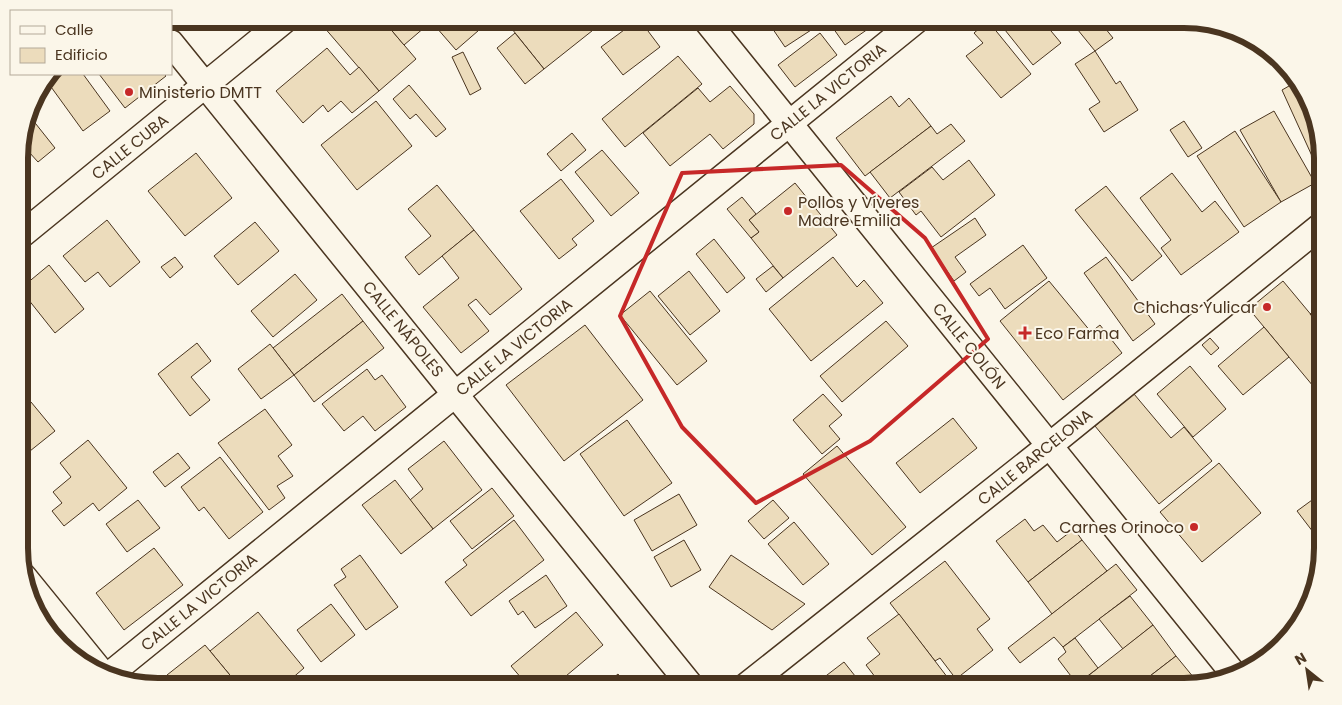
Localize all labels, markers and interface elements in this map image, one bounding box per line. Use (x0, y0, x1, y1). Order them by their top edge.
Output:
legend (10, 10, 172, 75)
text: Calle (55, 19, 93, 40)
street label: CALLE LA VICTORIA (765, 38, 891, 146)
text: Edificio (55, 44, 108, 65)
place label: Ministerio DMTT (139, 81, 262, 104)
marker: Ministerio DMTT (123, 86, 135, 98)
street label: CALLE CUBA (87, 109, 174, 185)
place label: Pollos y Víveres Madre Emilia (798, 191, 919, 232)
marker: Pollos y Víveres Madre Emilia (782, 205, 794, 217)
street label: CALLE NÁPOLES (357, 276, 449, 382)
street label: CALLE LA VICTORIA (451, 293, 577, 401)
place label: Chichas Yulicar (1133, 296, 1257, 319)
street label: CALLE COLÓN (927, 298, 1011, 394)
marker: Chichas Yulicar (1261, 301, 1273, 313)
place label: Eco Farma (1035, 322, 1120, 345)
marker: Eco Farma (1019, 327, 1031, 339)
street label: CALLE BARCELONA (973, 403, 1098, 511)
place label: Carnes Orinoco (1059, 516, 1184, 539)
marker: Carnes Orinoco (1188, 521, 1200, 533)
street label: CALLE LA VICTORIA (136, 548, 262, 656)
north arrow (1282, 645, 1332, 695)
text: N (1291, 647, 1310, 670)

